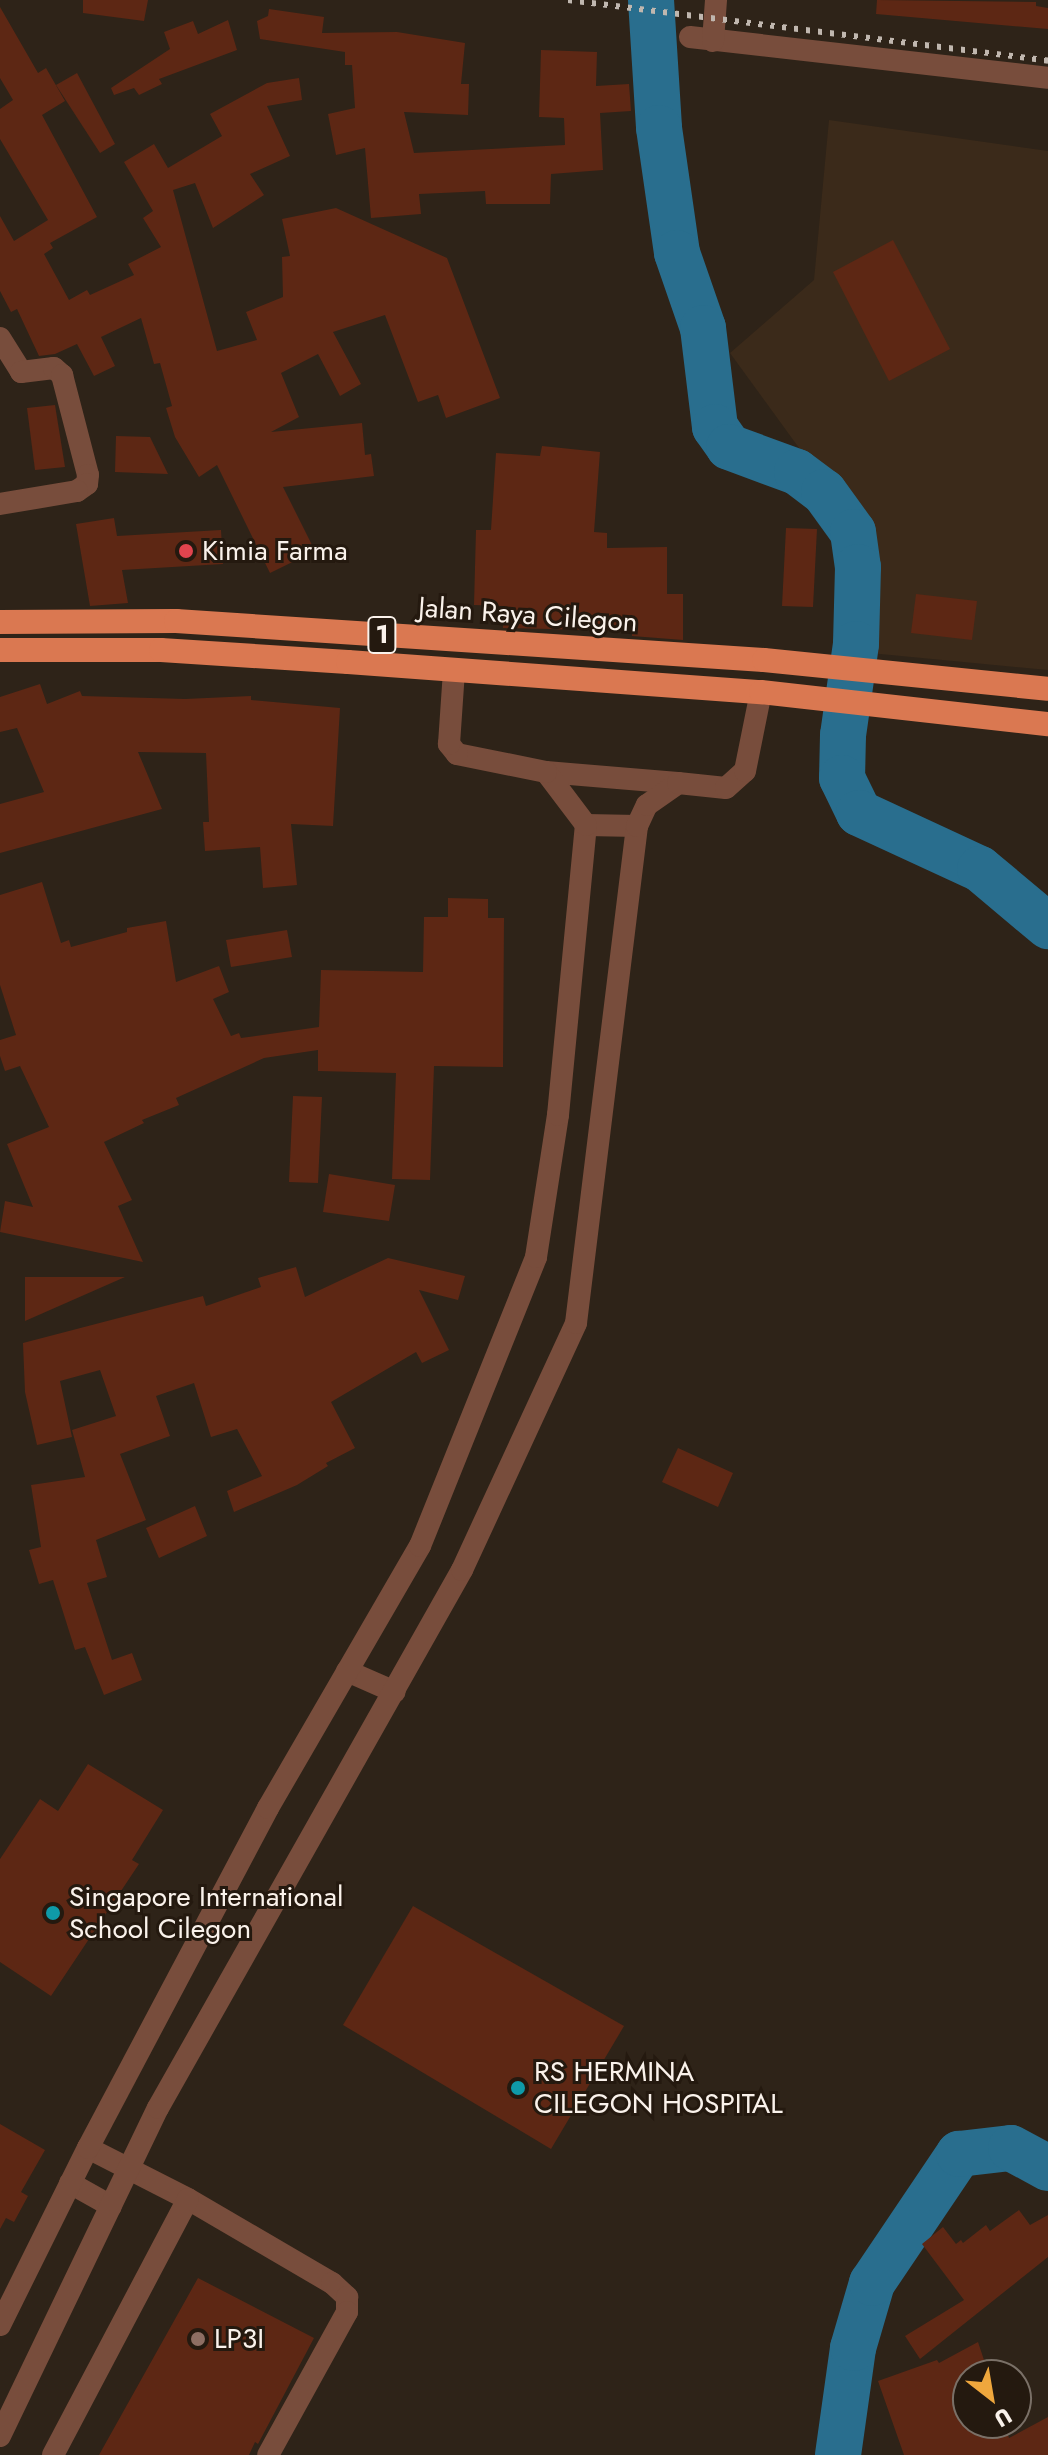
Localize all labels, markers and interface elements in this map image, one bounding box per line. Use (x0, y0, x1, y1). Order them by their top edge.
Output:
place label: Kimia Farma (202, 534, 348, 568)
marker: Kimia Farma (177, 542, 195, 560)
street label: Jalan Raya Cilegon (417, 591, 639, 639)
road number: 1 (366, 613, 398, 657)
place label: Singapore International School Cilegon (69, 1880, 343, 1946)
marker: Singapore International School Cilegon (44, 1904, 62, 1922)
place label: RS HERMINA CILEGON HOSPITAL (534, 2055, 783, 2121)
marker: RS HERMINA CILEGON HOSPITAL (509, 2079, 527, 2097)
place label: LP3I (214, 2322, 264, 2356)
marker: LP3I (189, 2330, 207, 2348)
north arrow (952, 2359, 1032, 2439)
text: U (988, 2400, 1018, 2436)

